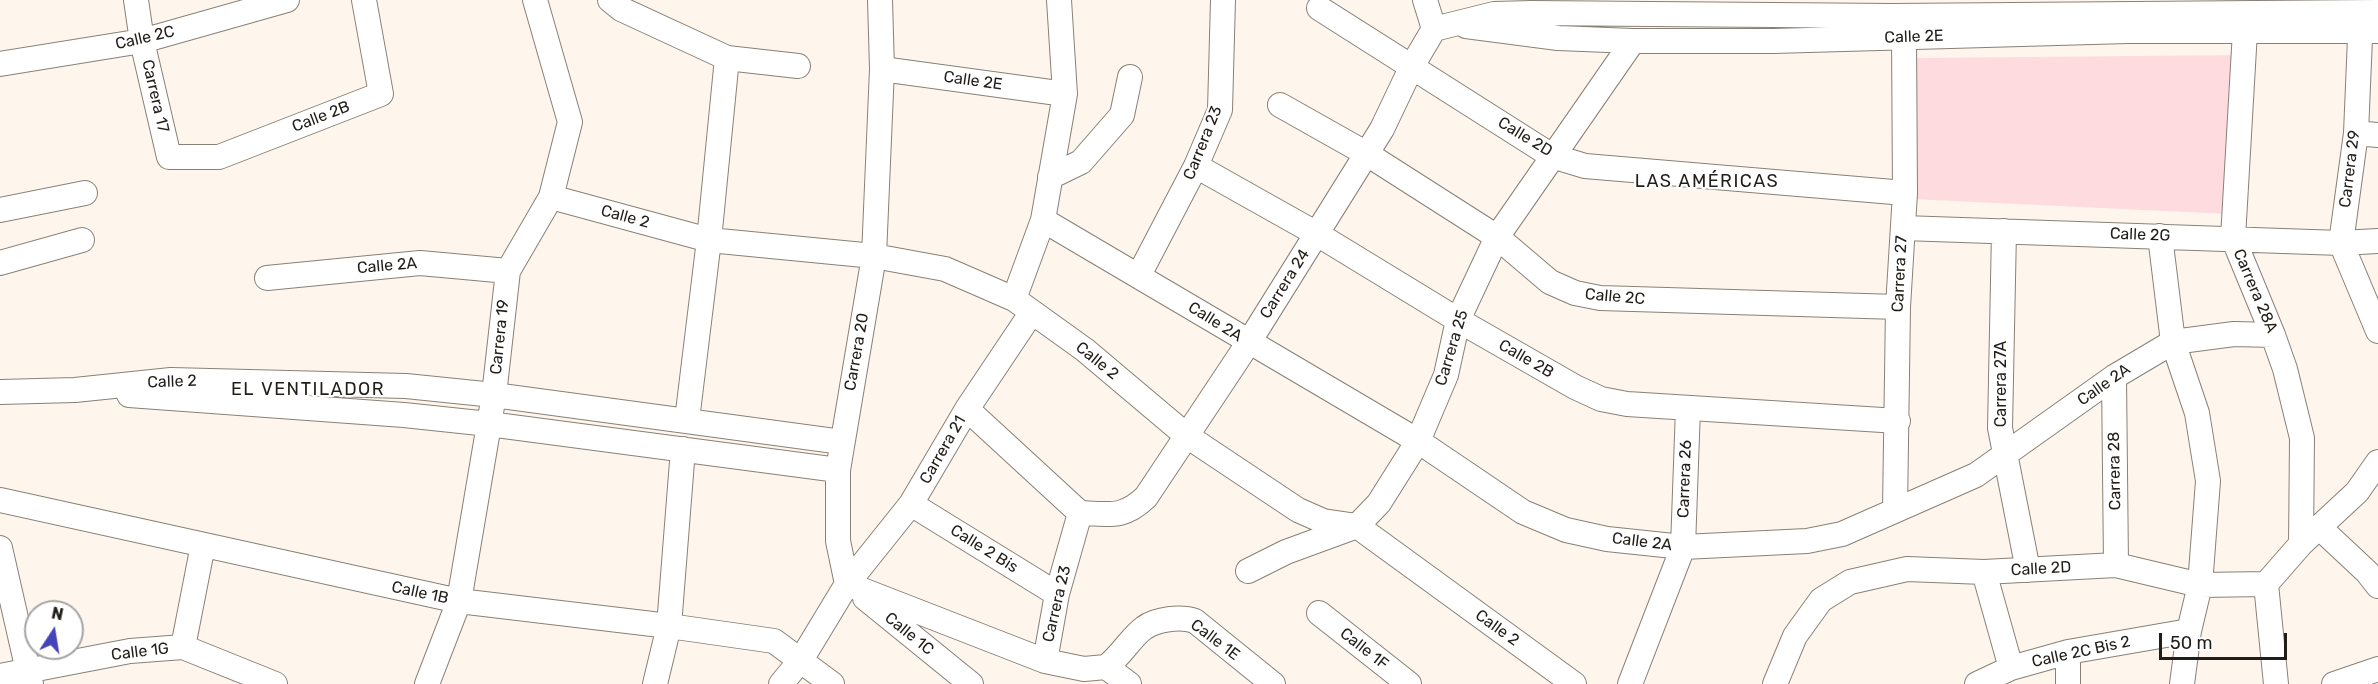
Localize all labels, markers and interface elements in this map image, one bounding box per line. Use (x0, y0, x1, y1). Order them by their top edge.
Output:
street label: Calle 2C (114, 22, 176, 54)
street label: Calle 2E (1884, 26, 1944, 48)
street label: Carrera 17 (137, 58, 173, 134)
street label: Calle 2E (942, 67, 1004, 95)
street label: Calle 2B (289, 97, 353, 137)
street label: Carrera 23 (1179, 103, 1227, 183)
street label: Calle 2D (1494, 113, 1556, 161)
street label: Carrera 29 (2336, 129, 2364, 209)
district label: LAS AMÉRICAS (1635, 171, 1779, 193)
street label: Calle 2 (599, 201, 651, 233)
street label: Calle 2G (2109, 224, 2171, 246)
street label: Carrera 27 (1888, 235, 1912, 313)
street label: Carrera 24 (1256, 246, 1314, 322)
street label: Carrera 28A (2229, 246, 2281, 336)
street label: Calle 2A (356, 254, 418, 278)
street label: Calle 2C (1584, 285, 1646, 309)
street label: Carrera 19 (487, 298, 513, 376)
street label: Calle 2A (1184, 298, 1246, 346)
street label: Carrera 25 (1431, 308, 1473, 388)
street label: Carrera 20 (841, 312, 873, 392)
street label: Calle 2B (1495, 336, 1557, 382)
street label: Calle 2 (1072, 338, 1122, 384)
street label: Carrera 27A (1991, 341, 2011, 427)
street label: Calle 2A (2074, 360, 2134, 410)
street label: Calle 2 (147, 372, 197, 392)
district label: EL VENTILADOR (231, 379, 385, 401)
street label: Carrera 21 (916, 413, 970, 487)
street label: Carrera 28 (2105, 431, 2125, 511)
street label: Carrera 26 (1674, 440, 1696, 518)
street label: Calle 2 Bis (947, 521, 1021, 577)
street label: Calle 2A (1611, 529, 1673, 555)
street label: Calle 2D (2010, 558, 2072, 580)
street label: Carrera 23 (1039, 564, 1075, 644)
street label: Calle 1B (390, 578, 450, 608)
north arrow (24, 600, 84, 660)
text: N (50, 603, 65, 624)
street label: Calle 2 (1471, 606, 1523, 650)
street label: Calle 1C (881, 608, 937, 660)
street label: Calle 1E (1187, 615, 1243, 665)
scale bar (2162, 621, 2290, 659)
street label: Calle 1F (1336, 624, 1392, 674)
street label: Calle 2C Bis 2 (2030, 632, 2132, 672)
text: 50 m (2170, 632, 2213, 654)
street label: Calle 1G (110, 639, 170, 665)

